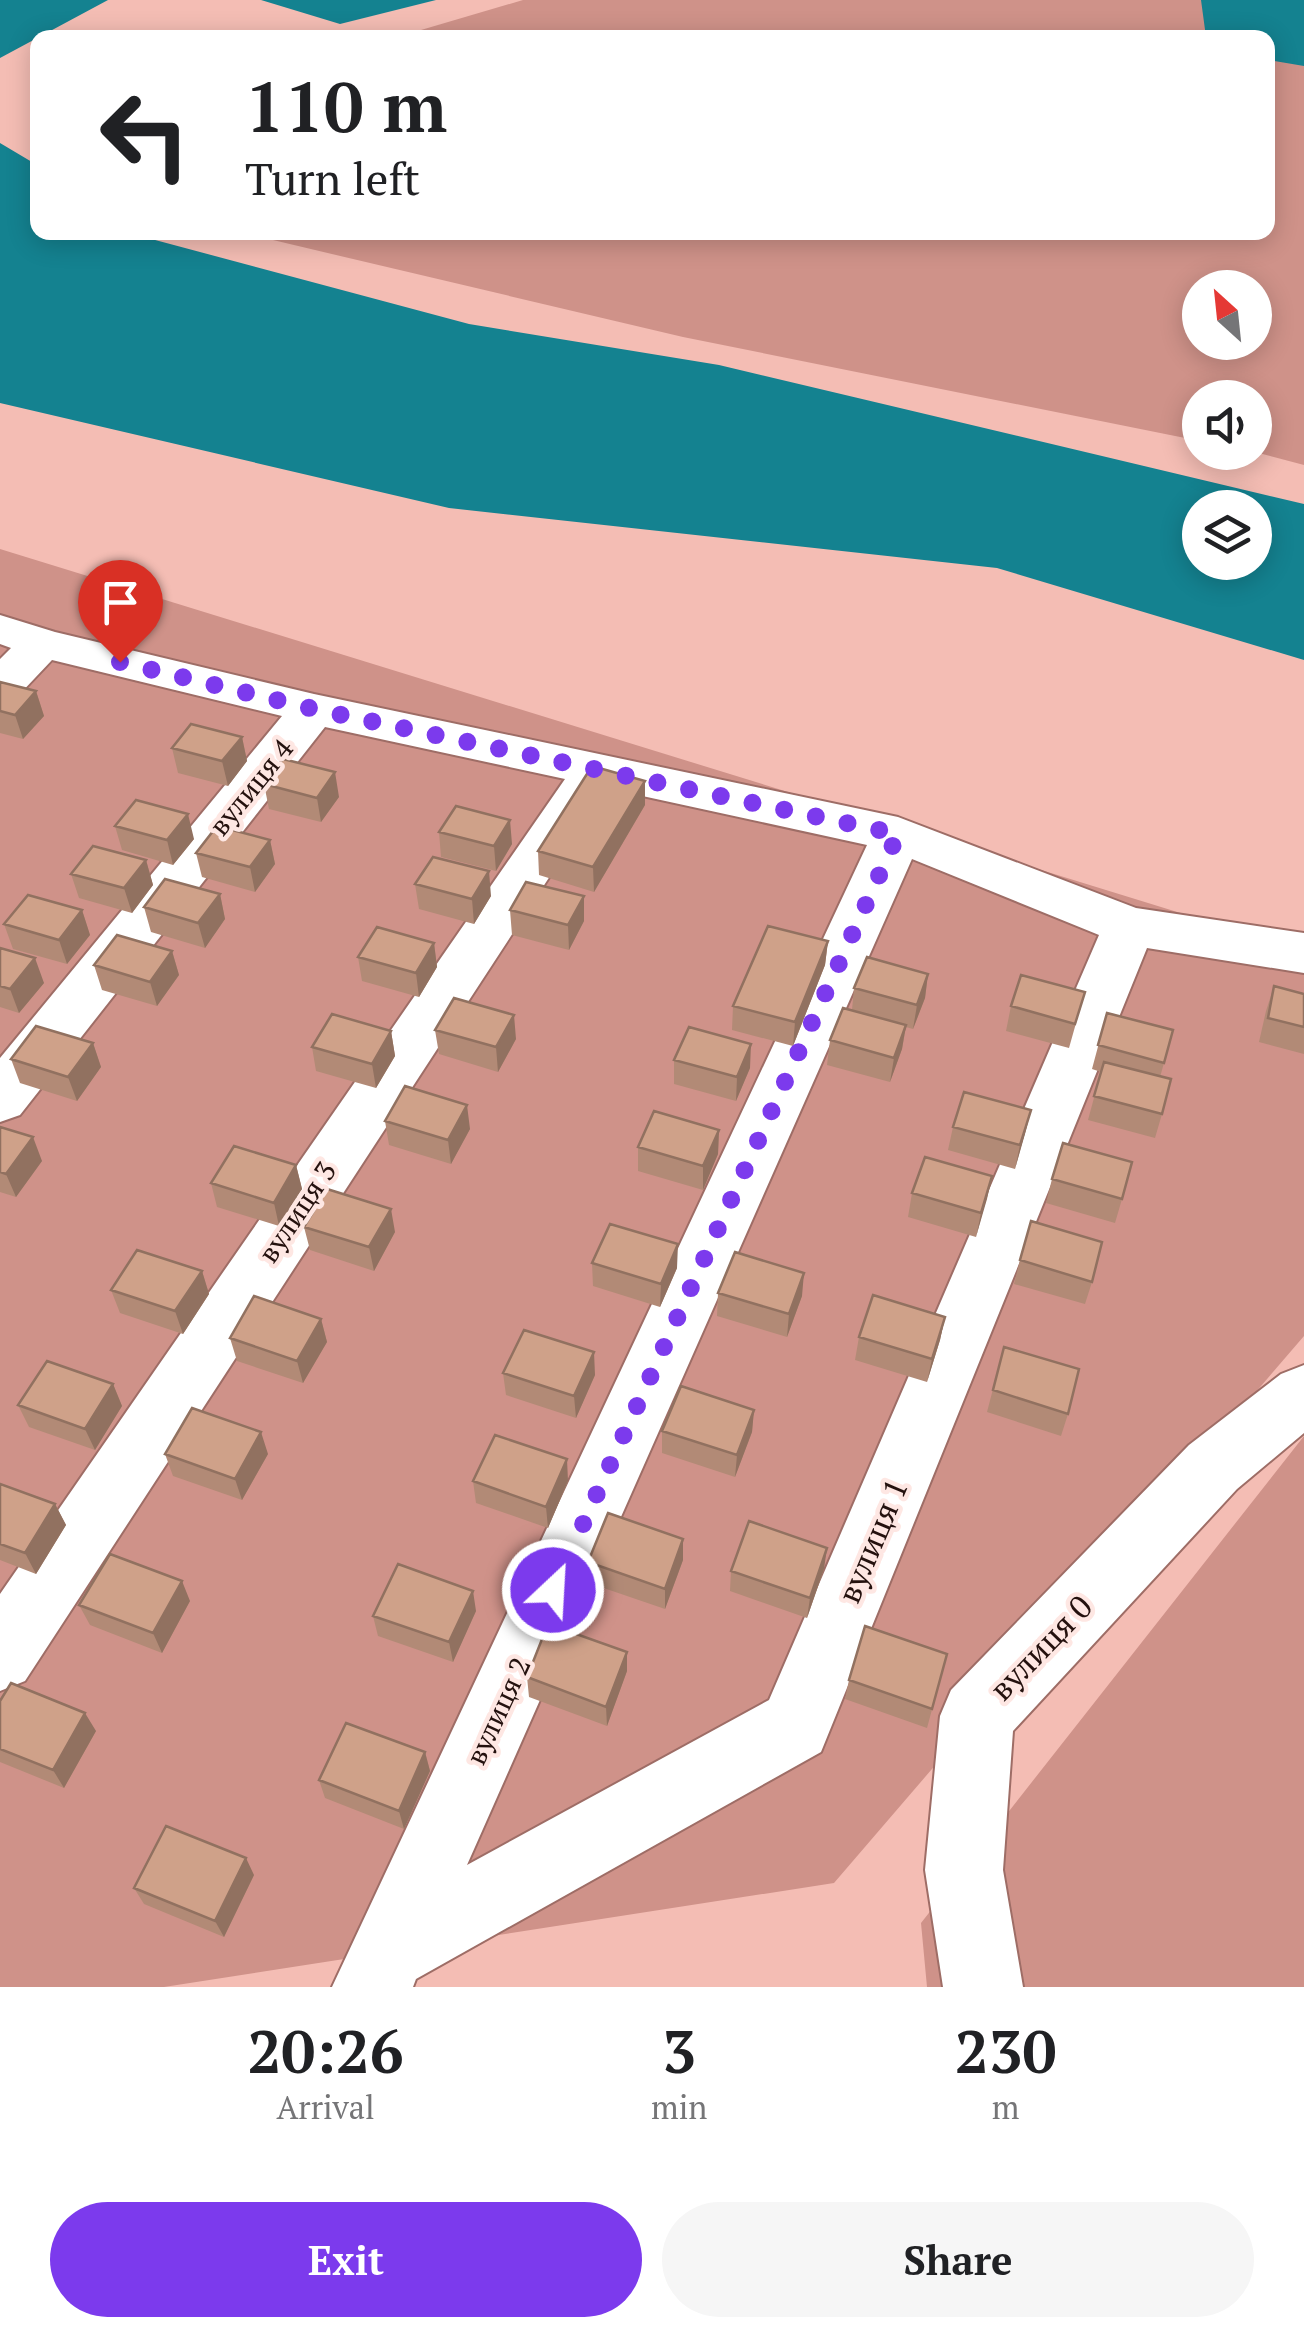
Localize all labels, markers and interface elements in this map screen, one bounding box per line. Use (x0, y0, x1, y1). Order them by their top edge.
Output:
text: 110 m (245, 59, 447, 152)
icon: left (80, 70, 210, 200)
text: Turn left (245, 148, 420, 208)
north arrow (1182, 270, 1272, 360)
map controls (1182, 270, 1272, 580)
button: sound (1182, 380, 1272, 470)
button: layers (1182, 490, 1272, 580)
pin (78, 560, 163, 663)
icon: arrive (93, 575, 148, 630)
street label: вулиця 4 (200, 731, 301, 843)
street label: вулиця 3 (249, 1154, 344, 1269)
street label: вулиця 1 (827, 1472, 917, 1609)
position arrow (501, 1538, 605, 1642)
street label: вулиця 0 (980, 1586, 1101, 1709)
street label: вулиця 2 (457, 1651, 538, 1770)
text: 20:26 (247, 2011, 404, 2090)
text: 3 (662, 2011, 696, 2090)
text: 230 (955, 2011, 1057, 2090)
text: Arrival (277, 2086, 375, 2128)
text: min (651, 2086, 707, 2128)
text: m (992, 2086, 1019, 2128)
button: Exit (50, 2202, 642, 2317)
button: Share (662, 2202, 1254, 2317)

